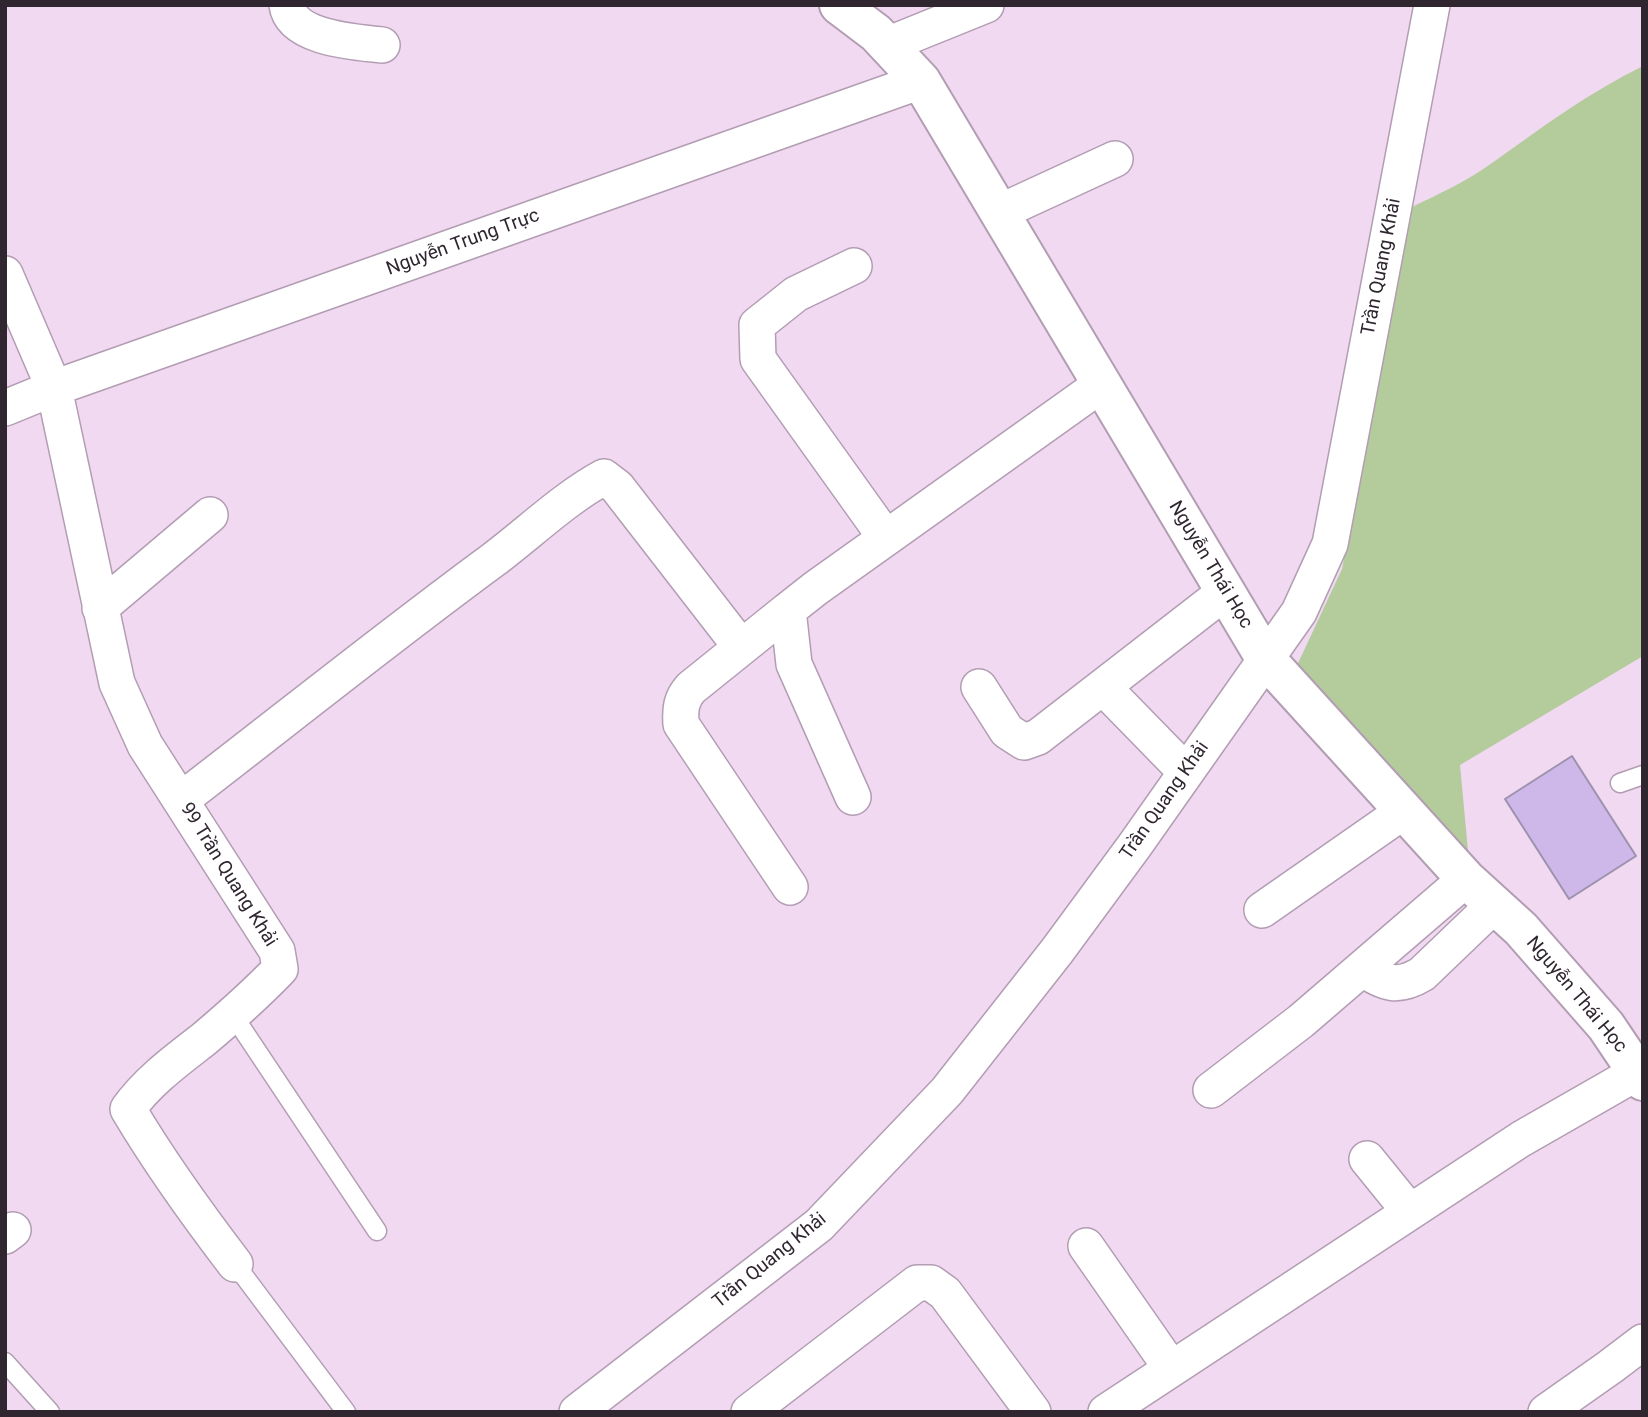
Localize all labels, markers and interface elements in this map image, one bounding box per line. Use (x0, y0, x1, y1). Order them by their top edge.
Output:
street label: Trần Quang Khải (1358, 196, 1406, 338)
street label: Nguyễn Trung Trực (383, 205, 543, 281)
street label: Nguyễn Thái Học (1163, 497, 1257, 633)
street label: Trần Quang Khải (1116, 737, 1214, 865)
street label: 99 Trần Quang Khải (175, 799, 281, 951)
street label: Nguyễn Thái Học (1521, 932, 1631, 1058)
street label: Trần Quang Khải (709, 1208, 831, 1314)

